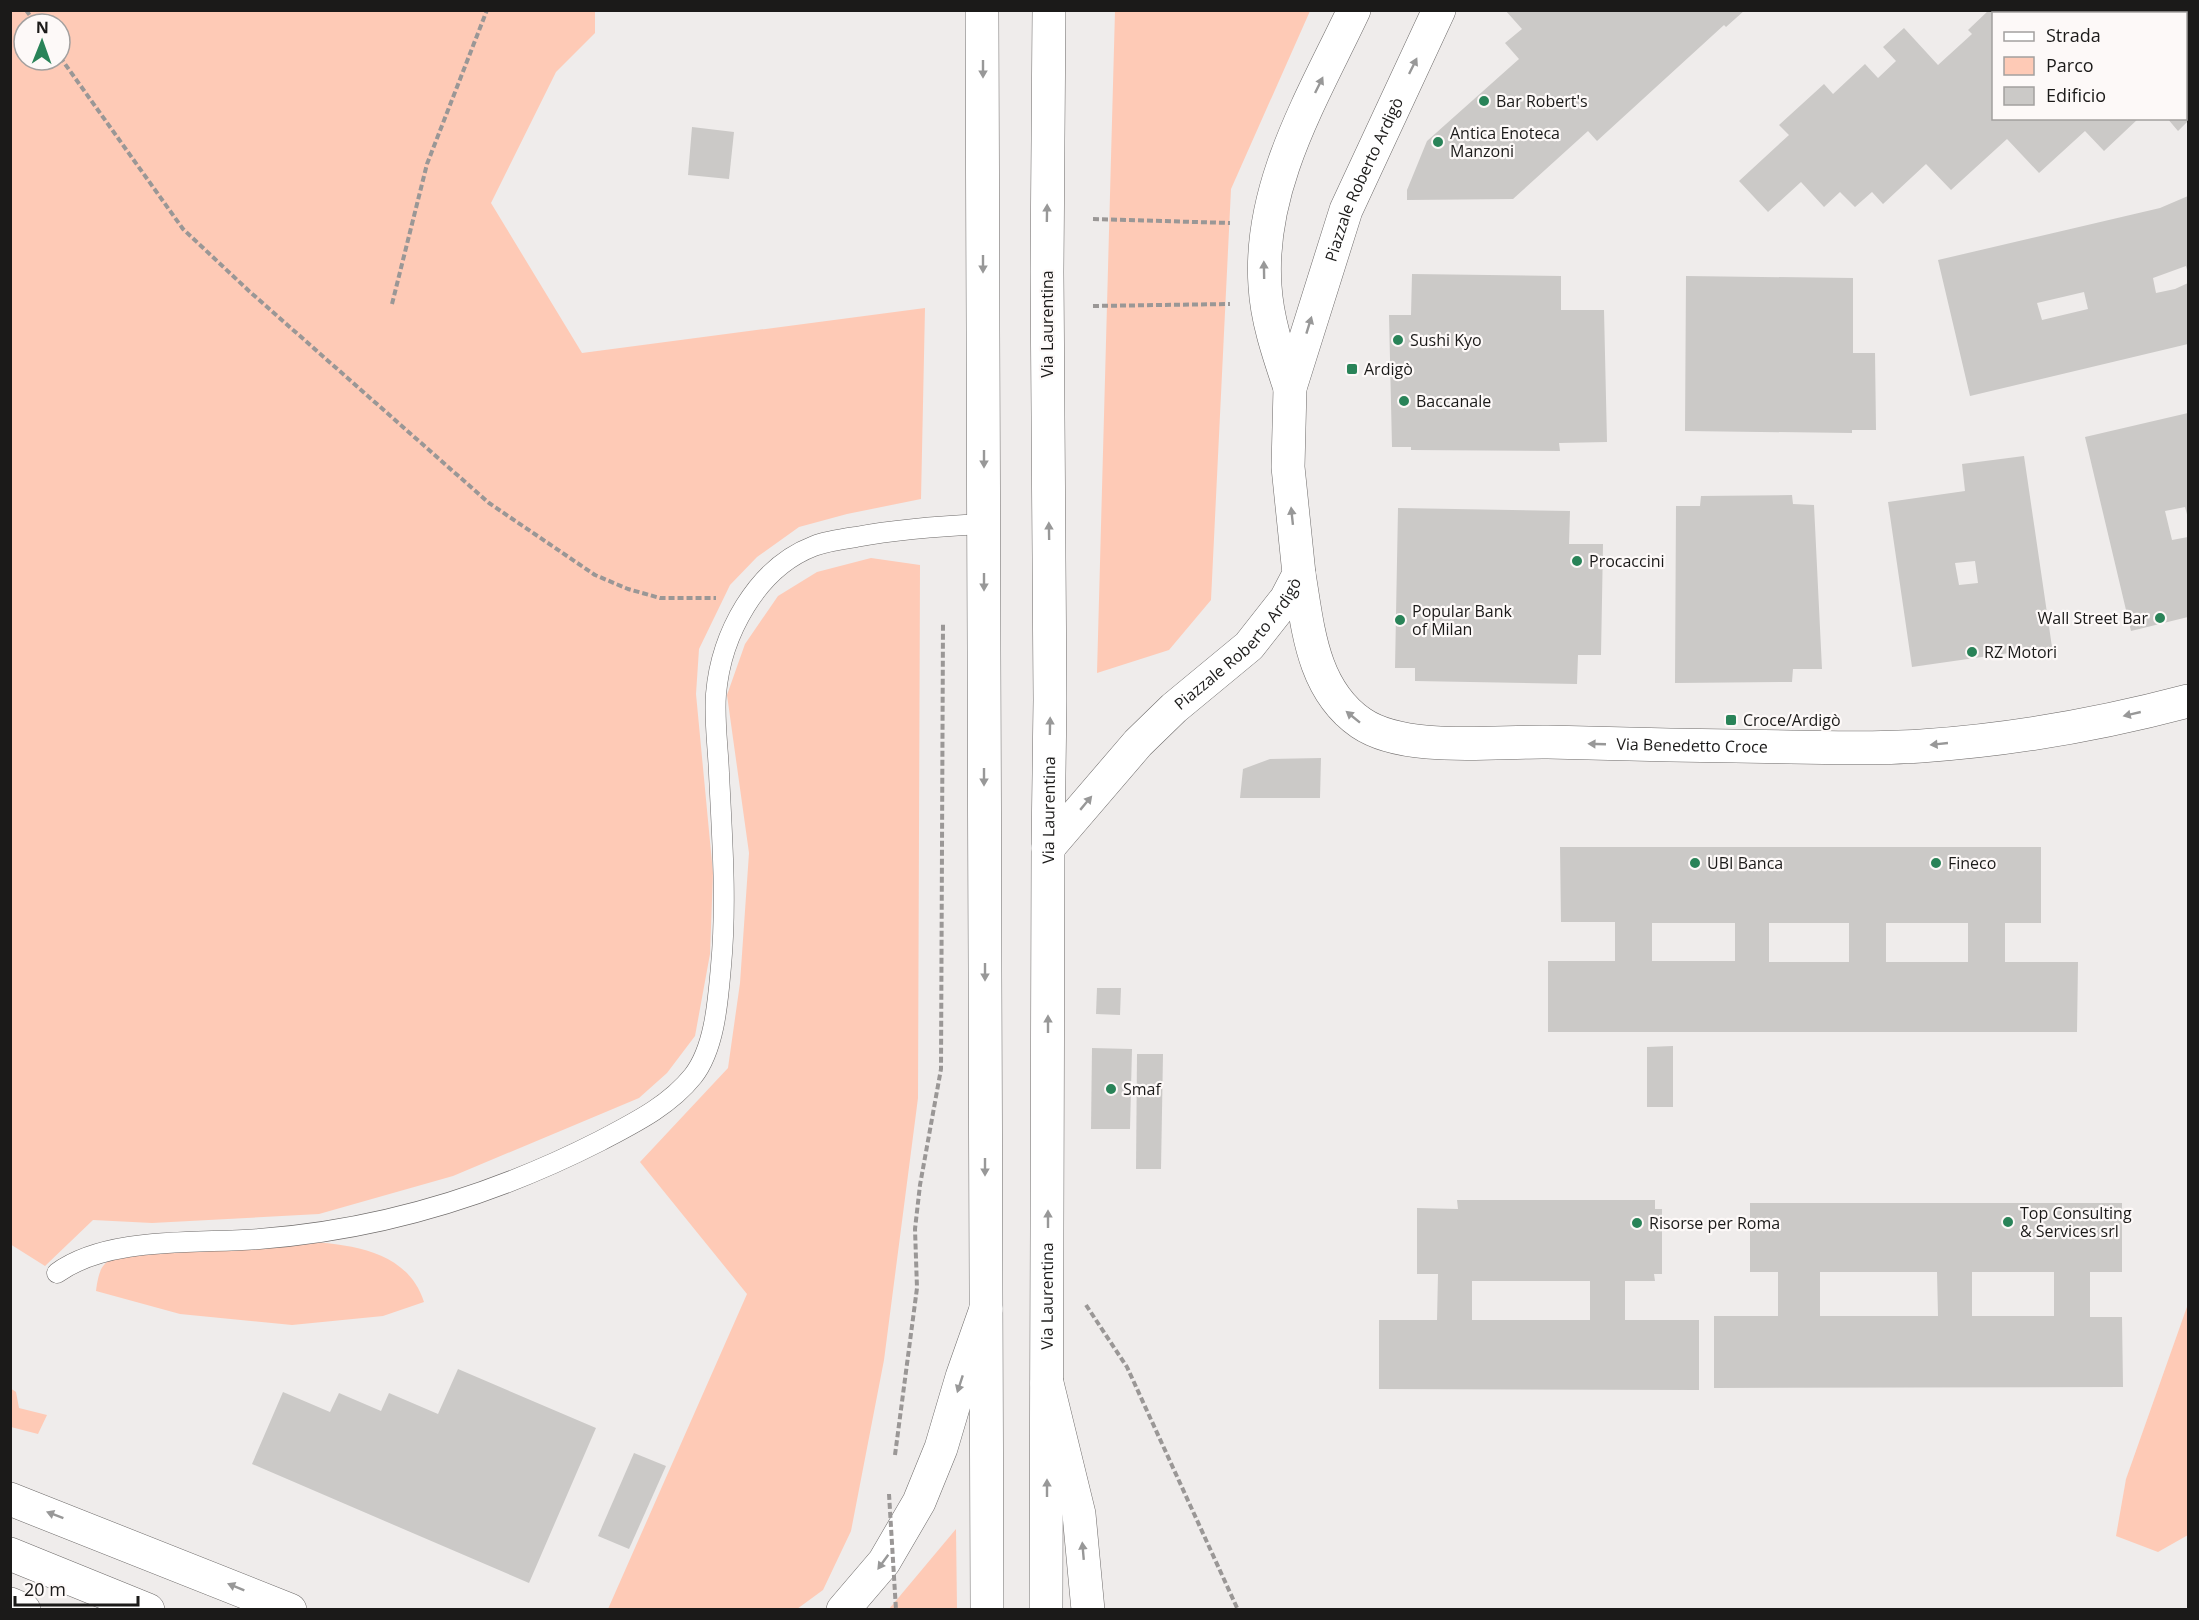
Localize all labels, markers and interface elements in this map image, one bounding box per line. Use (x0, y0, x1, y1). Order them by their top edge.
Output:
north arrow (12, 12, 72, 72)
legend (1992, 12, 2187, 120)
text: N (36, 16, 49, 38)
text: Strada (2046, 23, 2101, 47)
text: Parco (2046, 53, 2094, 77)
one-way arrow (1408, 58, 1417, 75)
one-way arrow (978, 59, 988, 78)
one-way arrow (1314, 76, 1323, 93)
text: Edificio (2046, 83, 2106, 107)
place label: Bar Robert's (1496, 90, 1588, 112)
street label: Piazzale Roberto Ardigò (1319, 93, 1408, 264)
marker: Bar Robert's (1477, 94, 1491, 108)
place label: Antica Enoteca Manzoni (1450, 122, 1560, 162)
marker: Antica Enoteca Manzoni (1431, 135, 1445, 149)
one-way arrow (1042, 204, 1052, 223)
one-way arrow (978, 254, 988, 273)
one-way arrow (1260, 260, 1269, 279)
street label: Via Laurentina (1036, 270, 1058, 378)
one-way arrow (1305, 316, 1314, 334)
place label: Sushi Kyo (1410, 329, 1482, 351)
marker: Sushi Kyo (1391, 333, 1405, 347)
place label: Ardigò (1364, 358, 1413, 380)
marker: Ardigò (1345, 362, 1359, 376)
place label: Baccanale (1416, 390, 1491, 412)
marker: Baccanale (1397, 394, 1411, 408)
one-way arrow (979, 449, 989, 468)
one-way arrow (1287, 507, 1297, 526)
one-way arrow (1044, 522, 1054, 541)
place label: Procaccini (1589, 550, 1665, 572)
marker: Procaccini (1570, 554, 1584, 568)
one-way arrow (979, 573, 988, 592)
street label: Piazzale Roberto Ardigò (1169, 574, 1306, 714)
place label: Popular Bank of Milan (1412, 600, 1513, 640)
place label: Wall Street Bar (2037, 607, 2148, 629)
marker: Wall Street Bar (2153, 611, 2167, 625)
marker: Popular Bank of Milan (1393, 613, 1407, 627)
place label: RZ Motori (1984, 641, 2057, 663)
marker: RZ Motori (1965, 645, 1979, 659)
place label: Croce/Ardigò (1743, 709, 1841, 731)
one-way arrow (2122, 710, 2141, 720)
one-way arrow (1346, 711, 1361, 723)
marker: Croce/Ardigò (1724, 713, 1738, 727)
one-way arrow (1045, 717, 1055, 736)
street label: Via Benedetto Croce (1616, 733, 1768, 758)
one-way arrow (1588, 739, 1607, 749)
one-way arrow (1930, 739, 1949, 749)
street label: Via Laurentina (1037, 756, 1060, 864)
one-way arrow (979, 768, 989, 787)
one-way arrow (1079, 796, 1092, 811)
place label: UBI Banca (1707, 852, 1783, 874)
place label: Fineco (1948, 852, 1996, 874)
marker: UBI Banca (1688, 856, 1702, 870)
marker: Fineco (1929, 856, 1943, 870)
one-way arrow (980, 963, 989, 982)
one-way arrow (1043, 1015, 1053, 1034)
place label: Smaf (1123, 1078, 1162, 1100)
marker: Smaf (1104, 1082, 1118, 1096)
one-way arrow (980, 1158, 990, 1177)
place label: Top Consulting & Services srl (2020, 1202, 2132, 1242)
one-way arrow (1043, 1210, 1053, 1229)
place label: Risorse per Roma (1649, 1212, 1780, 1234)
marker: Top Consulting & Services srl (2001, 1215, 2015, 1229)
marker: Risorse per Roma (1630, 1216, 1644, 1230)
street label: Via Laurentina (1036, 1242, 1058, 1350)
one-way arrow (954, 1375, 964, 1393)
one-way arrow (1042, 1479, 1052, 1498)
one-way arrow (45, 1510, 63, 1520)
one-way arrow (1078, 1542, 1088, 1561)
one-way arrow (877, 1554, 889, 1570)
scale bar (15, 1569, 138, 1607)
text: 20 m (24, 1577, 66, 1601)
one-way arrow (226, 1582, 244, 1592)

